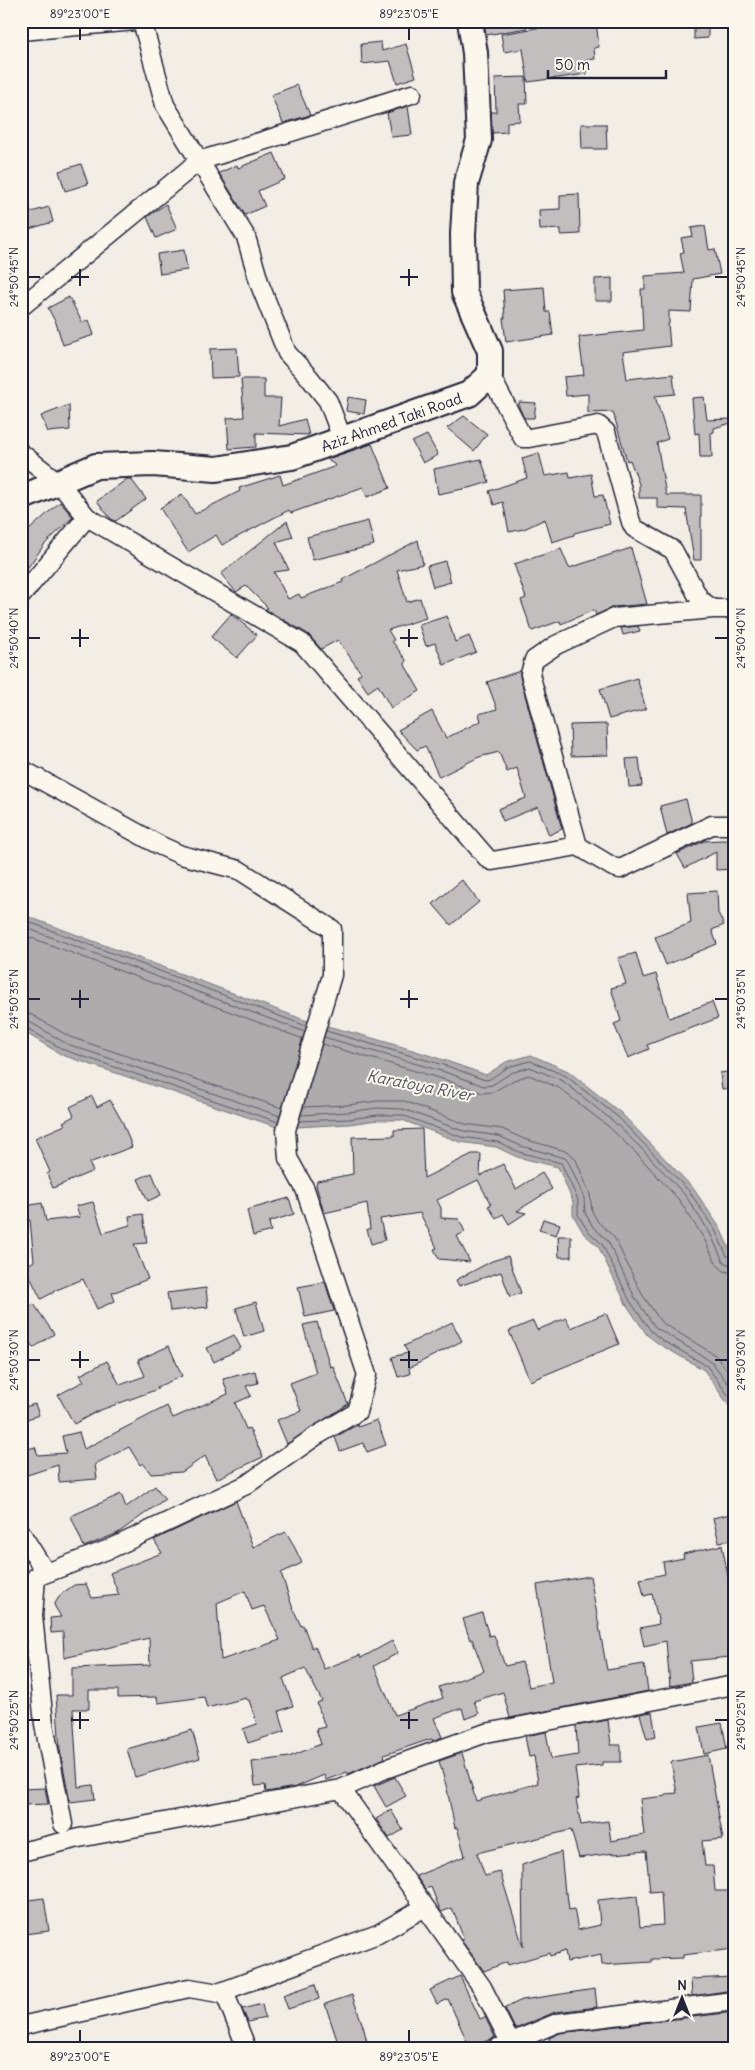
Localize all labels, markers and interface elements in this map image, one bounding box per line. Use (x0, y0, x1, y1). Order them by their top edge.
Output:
text: 89°23'00"E (50, 6, 110, 21)
text: 89°23'05"E (379, 6, 439, 21)
scale bar (548, 48, 665, 80)
text: 50 m (555, 55, 590, 74)
text: 24°50'45"N (6, 247, 21, 307)
text: 24°50'45"N (733, 247, 748, 307)
street label: Aziz Ahmed Taki Road (318, 388, 464, 455)
text: 24°50'40"N (6, 607, 21, 669)
text: 24°50'40"N (733, 607, 748, 669)
text: 24°50'35"N (6, 969, 21, 1029)
text: 24°50'35"N (733, 969, 748, 1029)
water label: Karatoya River (365, 1065, 477, 1106)
text: 24°50'30"N (6, 1329, 21, 1391)
text: 24°50'30"N (733, 1329, 748, 1391)
text: 24°50'25"N (6, 1690, 21, 1750)
text: 24°50'25"N (733, 1690, 748, 1750)
north arrow (658, 1972, 708, 2022)
text: N (677, 1976, 687, 1994)
text: 89°23'00"E (50, 2049, 110, 2064)
text: 89°23'05"E (379, 2049, 439, 2064)

